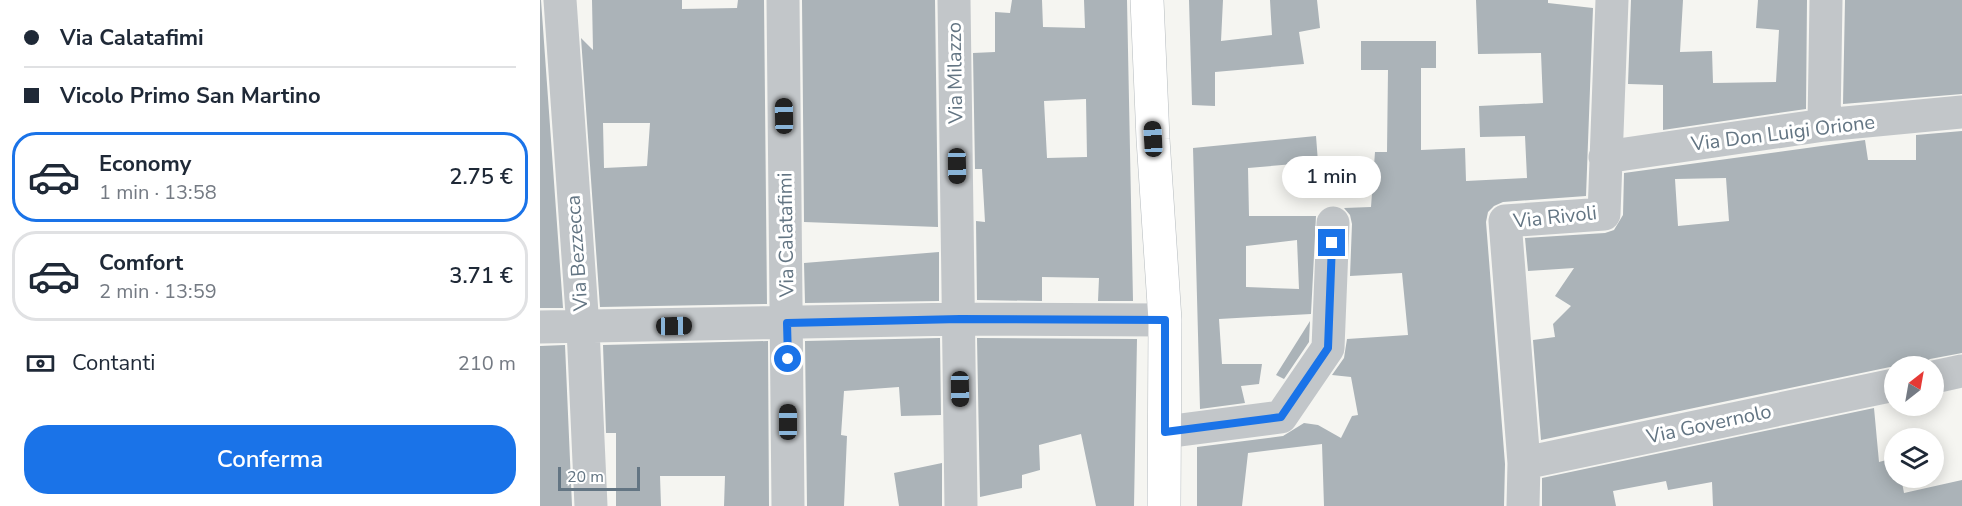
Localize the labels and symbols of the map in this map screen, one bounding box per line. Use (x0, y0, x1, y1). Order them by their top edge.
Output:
street label: Via Milazzo (941, 22, 969, 125)
car (775, 98, 793, 134)
street label: Via Don Luigi Orione (1689, 108, 1876, 158)
car (1143, 121, 1163, 157)
car (948, 148, 966, 184)
callout: 1 min (1282, 156, 1382, 198)
street label: Via Calatafimi (771, 172, 801, 299)
street label: Via Bezzecca (559, 194, 595, 313)
street label: Via Rivoli (1511, 199, 1598, 235)
route end (1318, 229, 1345, 256)
car (656, 317, 692, 335)
route start (774, 345, 801, 372)
north arrow (1884, 356, 1944, 416)
car (951, 371, 969, 407)
street label: Via Governolo (1643, 398, 1774, 451)
car (779, 404, 797, 440)
scale bar (558, 464, 640, 492)

